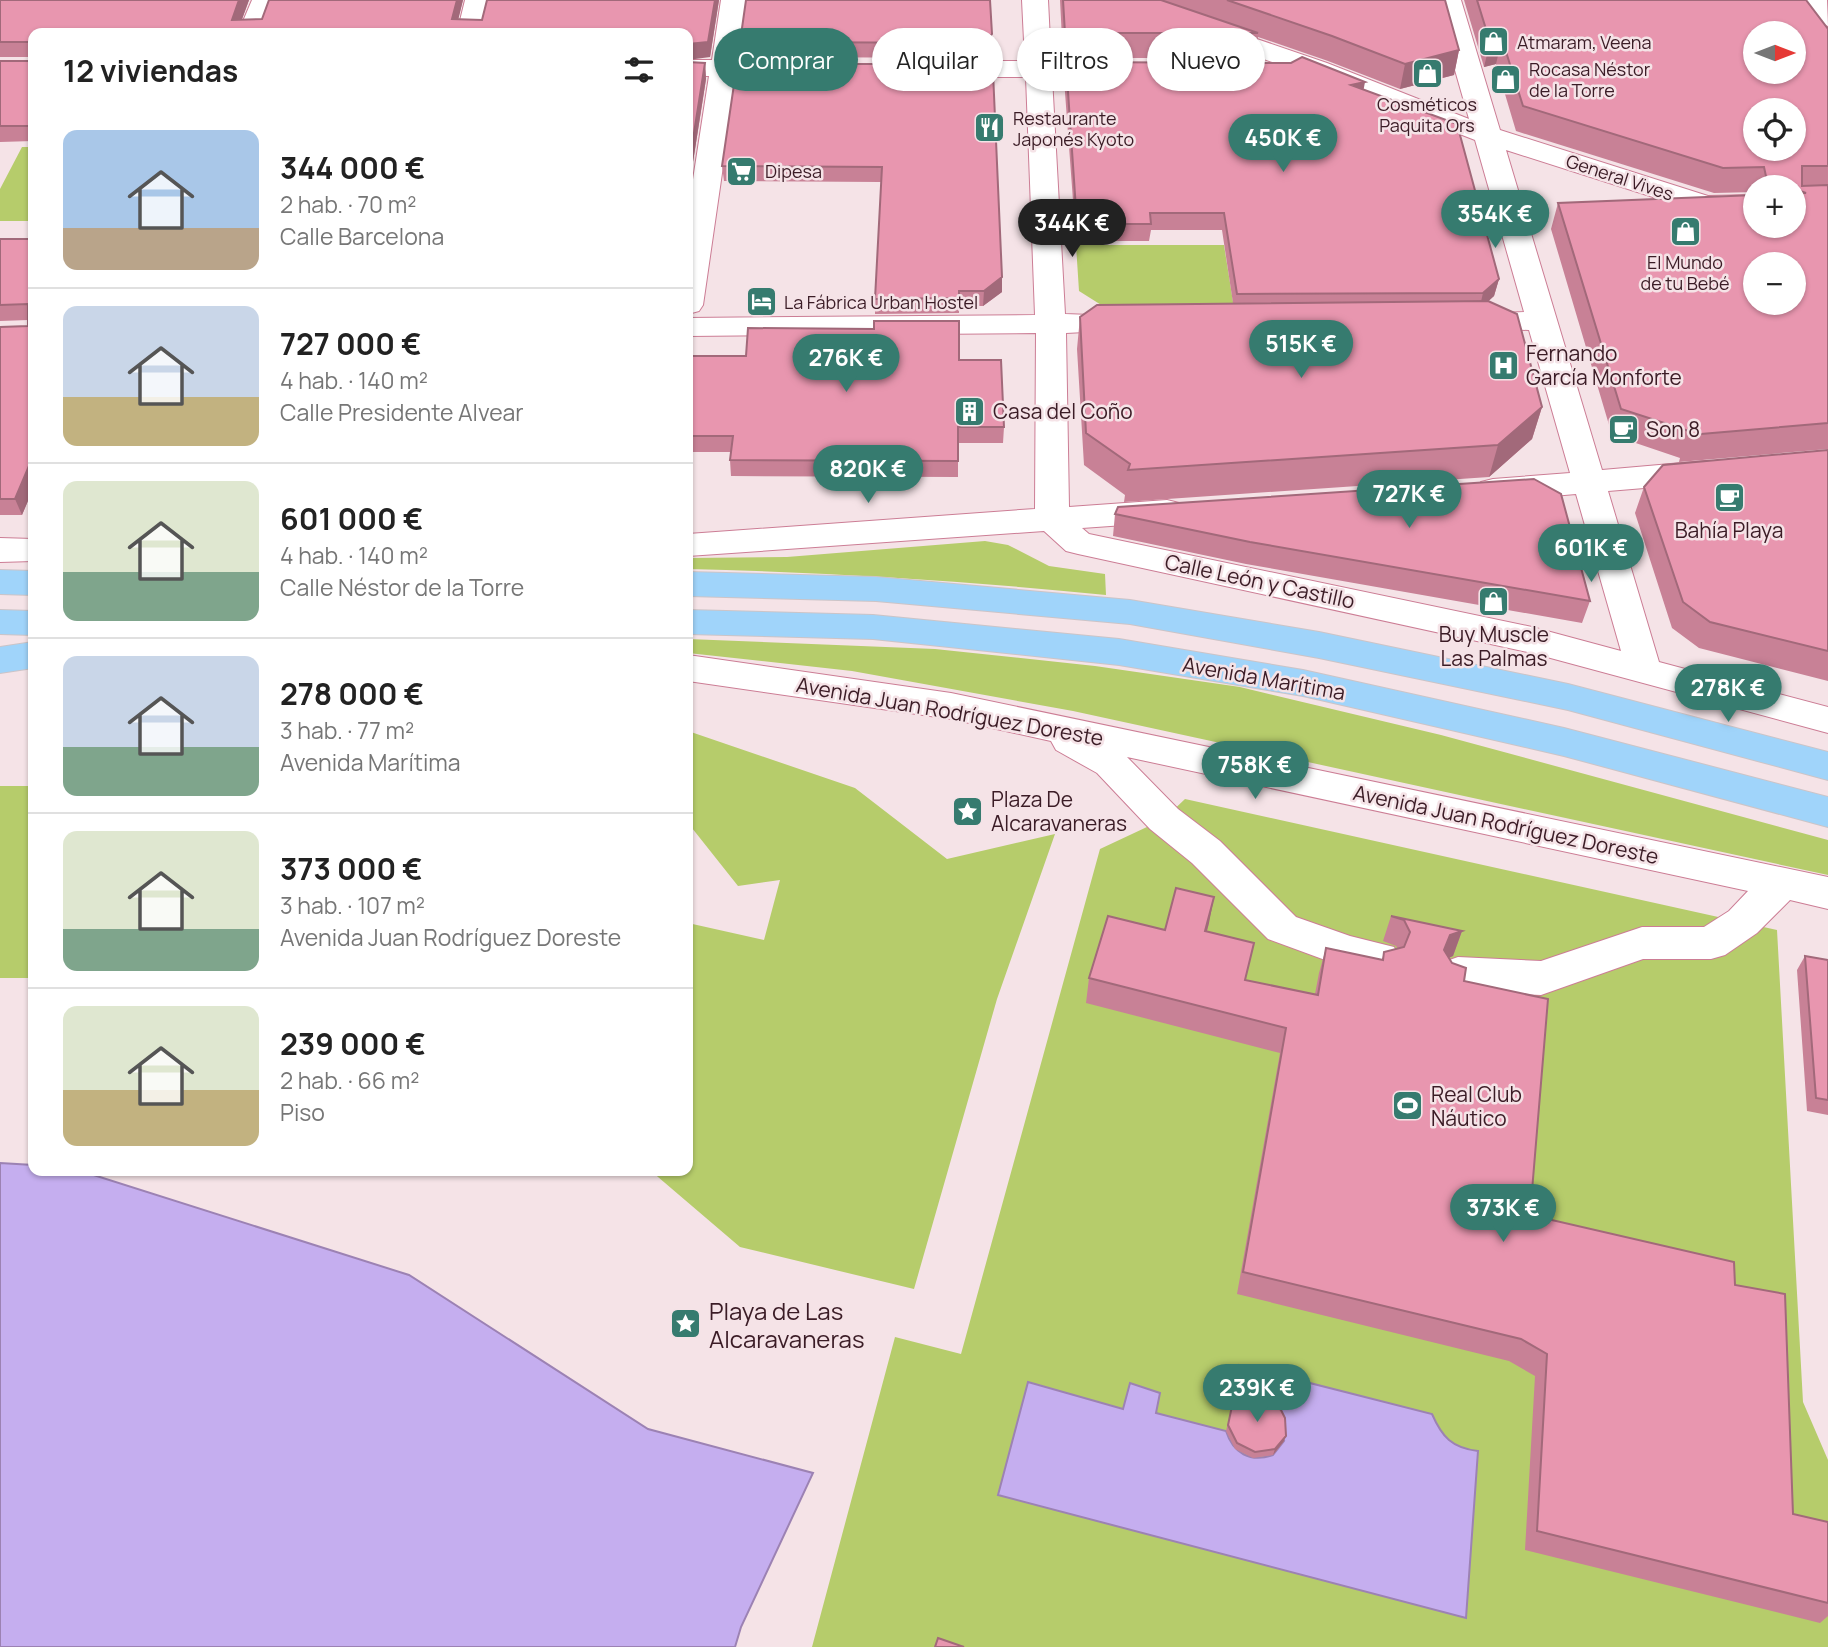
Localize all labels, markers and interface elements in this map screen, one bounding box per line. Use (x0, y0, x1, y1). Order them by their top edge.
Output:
north arrow (1743, 21, 1806, 84)
map controls (1743, 21, 1806, 315)
shop icon: Atmaram, Veena (1477, 25, 1511, 59)
chip: Comprar (714, 28, 858, 91)
chip: Alquilar (872, 28, 1003, 91)
chip: Filtros (1017, 28, 1133, 91)
chip: Nuevo (1147, 28, 1265, 91)
place label: Atmaram, Veena (1517, 30, 1652, 54)
text: 12 viviendas (63, 50, 238, 91)
icon: filters (620, 51, 658, 89)
shop icon: Cosméticos Paquita Ors (1410, 56, 1444, 90)
place label: Rocasa Néstor de la Torre (1529, 57, 1651, 102)
shop icon: Rocasa Néstor de la Torre (1489, 62, 1523, 96)
place label: Cosméticos Paquita Ors (1377, 92, 1477, 137)
button: locate (1743, 98, 1806, 161)
place label: Restaurante Japonés Kyoto (1013, 106, 1134, 151)
restaurant icon: Restaurante Japonés Kyoto (973, 111, 1007, 145)
pin: 450K € (1226, 114, 1340, 174)
text: 450K € (1244, 121, 1322, 153)
text: 344 000 € (280, 147, 425, 188)
street label: General Vives (1563, 148, 1677, 206)
supermarket icon: Dipesa (725, 154, 759, 188)
icon: home (119, 158, 203, 242)
place label: Dipesa (765, 159, 822, 183)
button: + (1743, 175, 1806, 238)
text: 2 hab. · 70 m² (280, 188, 416, 220)
pin: 354K € (1438, 190, 1552, 250)
text: 354K € (1457, 197, 1533, 229)
pin: 344K € (1015, 200, 1129, 259)
text: 344K € (1034, 206, 1110, 238)
shop icon: El Mundo de tu Bebé (1668, 214, 1702, 248)
text: Calle Barcelona (280, 220, 444, 252)
place label: El Mundo de tu Bebé (1640, 250, 1730, 295)
button: − (1743, 252, 1806, 315)
hotel icon: La Fábrica Urban Hostel (744, 285, 778, 319)
place label: La Fábrica Urban Hostel (784, 290, 978, 314)
pin: 515K € (1244, 320, 1358, 380)
text: 727 000 € (280, 323, 422, 364)
text: 515K € (1265, 327, 1337, 359)
icon: home (119, 334, 203, 418)
pin: 276K € (789, 334, 903, 394)
place label: Fernando García Monforte (1526, 339, 1682, 391)
text: 276K € (809, 341, 883, 373)
hospital icon: Fernando García Monforte (1486, 348, 1520, 382)
text: 4 hab. · 140 m² (280, 364, 428, 396)
building icon: Casa del Coño (953, 394, 987, 428)
text: Calle Presidente Alvear (280, 396, 524, 428)
place label: Casa del Coño (993, 397, 1133, 425)
cafe icon: Son 8 (1606, 412, 1640, 446)
place label: Son 8 (1646, 415, 1700, 443)
pin: 820K € (811, 446, 925, 505)
text: 820K € (829, 452, 907, 484)
pin: 727K € (1352, 470, 1466, 530)
text: 727K € (1373, 477, 1445, 509)
cafe icon: Bahía Playa (1712, 481, 1746, 515)
text: 601 000 € (280, 498, 423, 539)
icon: home (119, 509, 203, 593)
place label: Bahía Playa (1675, 516, 1783, 544)
pin: 601K € (1534, 524, 1648, 584)
text: 601K € (1554, 531, 1628, 563)
text: 4 hab. · 140 m² (280, 539, 428, 571)
street label: Calle León y Castillo (1162, 547, 1358, 615)
text: Calle Néstor de la Torre (280, 571, 524, 603)
shop icon: Buy Muscle Las Palmas (1477, 585, 1511, 619)
place label: Buy Muscle Las Palmas (1439, 620, 1549, 672)
street label: Avenida Marítima (1180, 650, 1348, 706)
pin: 278K € (1671, 664, 1785, 724)
street label: Avenida Juan Rodríguez Doreste (794, 670, 1106, 752)
text: 278K € (1691, 671, 1765, 703)
text: 278 000 € (280, 673, 424, 714)
icon: home (119, 684, 203, 768)
text: 3 hab. · 77 m² (280, 714, 414, 746)
pin: 758K € (1198, 742, 1312, 801)
text: Avenida Marítima (280, 746, 461, 778)
text: 758K € (1218, 748, 1292, 780)
street label: Avenida Juan Rodríguez Doreste (1351, 778, 1661, 870)
place label: Plaza De Alcaravaneras (991, 785, 1127, 837)
place icon: Plaza De Alcaravaneras (951, 794, 985, 828)
text: 373 000 € (280, 848, 423, 889)
icon: home (119, 859, 203, 943)
text: 3 hab. · 107 m² (280, 889, 425, 921)
text: Avenida Juan Rodríguez Doreste (280, 921, 621, 953)
text: 239 000 € (280, 1023, 426, 1064)
icon: home (119, 1034, 203, 1118)
text: 2 hab. · 66 m² (280, 1064, 419, 1096)
place label: Real Club Náutico (1431, 1080, 1522, 1132)
sports icon: Real Club Náutico (1391, 1089, 1425, 1123)
text: Piso (280, 1096, 325, 1128)
pin: 373K € (1446, 1184, 1560, 1244)
text: 373K € (1466, 1191, 1540, 1223)
place label: Playa de Las Alcaravaneras (709, 1294, 864, 1355)
place icon: Playa de Las Alcaravaneras (669, 1307, 703, 1341)
pin: 239K € (1200, 1364, 1314, 1424)
text: 239K € (1219, 1371, 1295, 1403)

